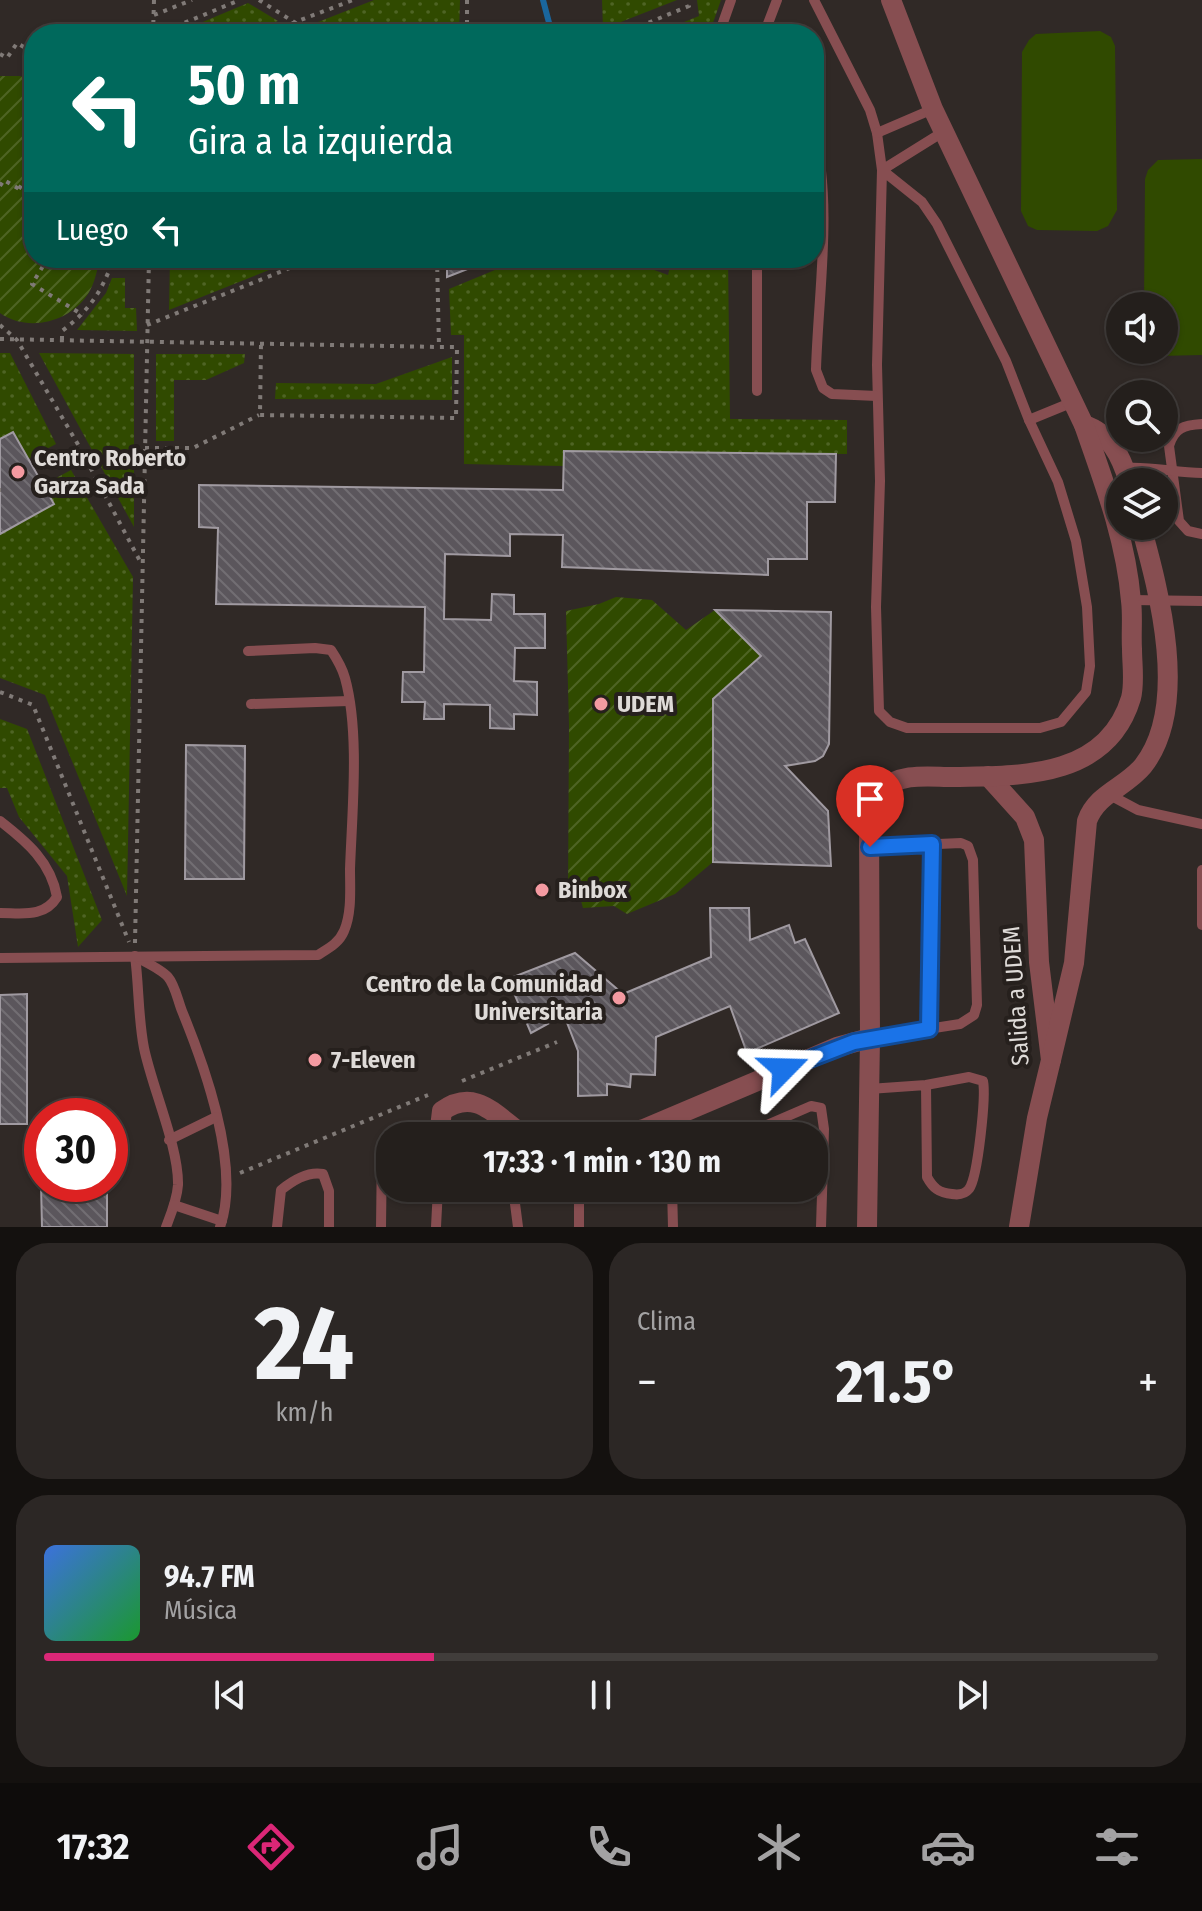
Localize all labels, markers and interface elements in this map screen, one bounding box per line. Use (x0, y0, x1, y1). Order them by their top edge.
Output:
text: 50 m (188, 52, 300, 119)
icon: left (56, 56, 160, 160)
text: Gira a la izquierda (188, 120, 453, 164)
icon: left (145, 208, 189, 252)
text: Luego (56, 212, 129, 248)
map controls (1106, 292, 1178, 540)
button: sound (1106, 292, 1178, 364)
button: search (1106, 380, 1178, 452)
place label: Centro Roberto Garza Sada (34, 444, 186, 500)
marker: Centro Roberto Garza Sada (9, 463, 27, 481)
button: layers (1106, 468, 1178, 540)
place label: UDEM (617, 690, 674, 718)
marker: UDEM (592, 695, 610, 713)
pin (836, 765, 904, 847)
icon: arrive (848, 777, 892, 821)
place label: Binbox (558, 876, 628, 904)
marker: Binbox (533, 881, 551, 899)
street label: Salida a UDEM (997, 925, 1035, 1067)
place label: Centro de la Comunidad Universitaria (366, 970, 603, 1026)
marker: Centro de la Comunidad Universitaria (610, 989, 628, 1007)
position arrow (742, 1027, 826, 1111)
place label: 7-Eleven (331, 1046, 416, 1074)
marker: 7-Eleven (306, 1051, 324, 1069)
speed limit sign: 30 (24, 1098, 128, 1202)
text: 17:33 · 1 min · 130 m (483, 1144, 721, 1180)
text: 24 (255, 1282, 354, 1407)
text: Clima (637, 1306, 696, 1337)
text: 21.5° (836, 1346, 959, 1418)
text: − (637, 1356, 657, 1409)
text: + (1138, 1356, 1158, 1409)
text: km/h (276, 1397, 333, 1428)
text: 94.7 FM (164, 1559, 255, 1595)
text: Música (164, 1595, 237, 1626)
icon: previous (208, 1673, 252, 1717)
icon: pause (579, 1673, 623, 1717)
icon: next (950, 1673, 994, 1717)
icon: directions (243, 1819, 299, 1875)
icon: music (412, 1819, 468, 1875)
icon: phone (581, 1819, 637, 1875)
icon: climate (751, 1819, 807, 1875)
icon: car (920, 1819, 976, 1875)
icon: filters (1089, 1819, 1145, 1875)
text: 17:32 (57, 1825, 129, 1869)

